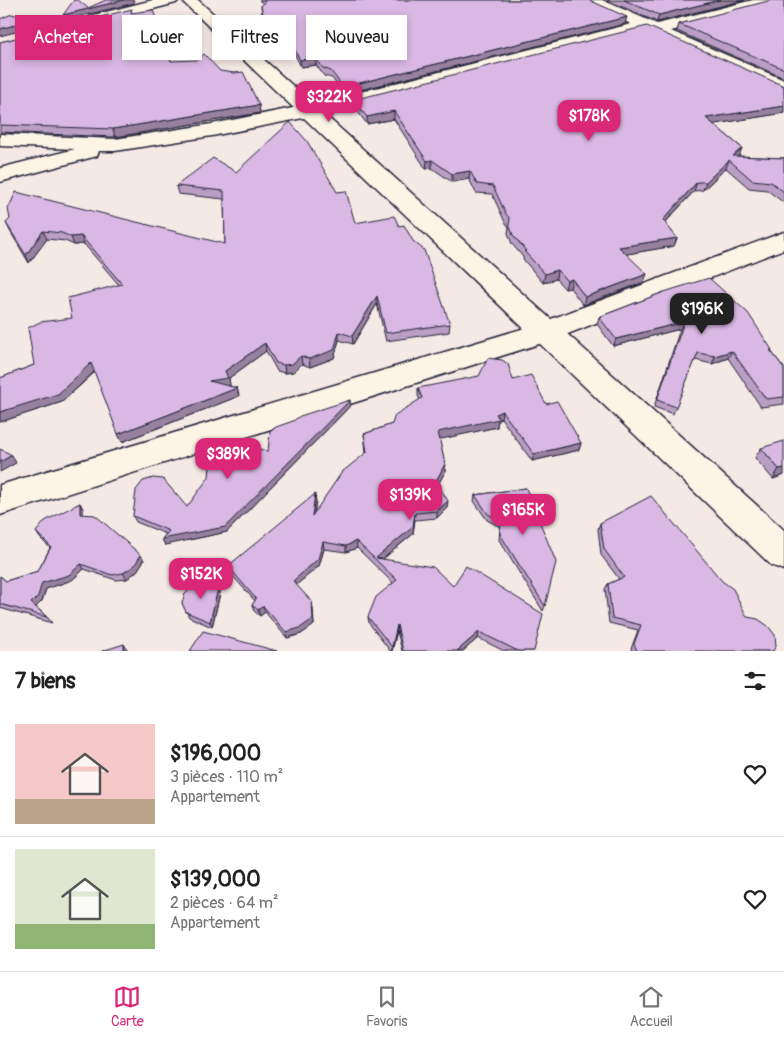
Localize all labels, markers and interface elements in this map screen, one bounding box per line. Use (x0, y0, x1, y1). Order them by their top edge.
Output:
chip: Acheter (15, 15, 112, 60)
chip: Louer (122, 15, 202, 60)
chip: Filtres (212, 15, 296, 60)
chip: Nouveau (306, 15, 407, 60)
pin: $322K (294, 80, 364, 123)
text: $322K (306, 87, 352, 107)
pin: $178K (554, 100, 624, 142)
text: $178K (568, 106, 610, 126)
pin: $196K (667, 292, 737, 335)
text: $196K (681, 299, 723, 319)
pin: $389K (193, 438, 263, 480)
text: $389K (206, 444, 250, 464)
pin: $139K (375, 478, 445, 521)
text: $139K (389, 485, 431, 505)
pin: $165K (488, 494, 558, 536)
text: $165K (502, 500, 544, 520)
pin: $152K (166, 558, 236, 600)
text: $152K (180, 564, 222, 584)
icon: filters (741, 667, 769, 695)
text: 7 biens (15, 668, 76, 695)
text: $196,000 (170, 740, 261, 767)
icon: home (55, 744, 115, 804)
icon: heart (741, 760, 769, 788)
text: 3 pièces · 110 m² (170, 767, 283, 787)
text: Appartement (170, 787, 260, 807)
text: $139,000 (170, 866, 261, 893)
icon: home (55, 869, 115, 929)
icon: heart (741, 885, 769, 913)
text: 2 pièces · 64 m² (170, 893, 278, 913)
text: Appartement (170, 913, 260, 933)
tab: Carte (111, 983, 144, 1030)
tab: Favoris (366, 983, 408, 1030)
tab: Accueil (630, 983, 673, 1030)

